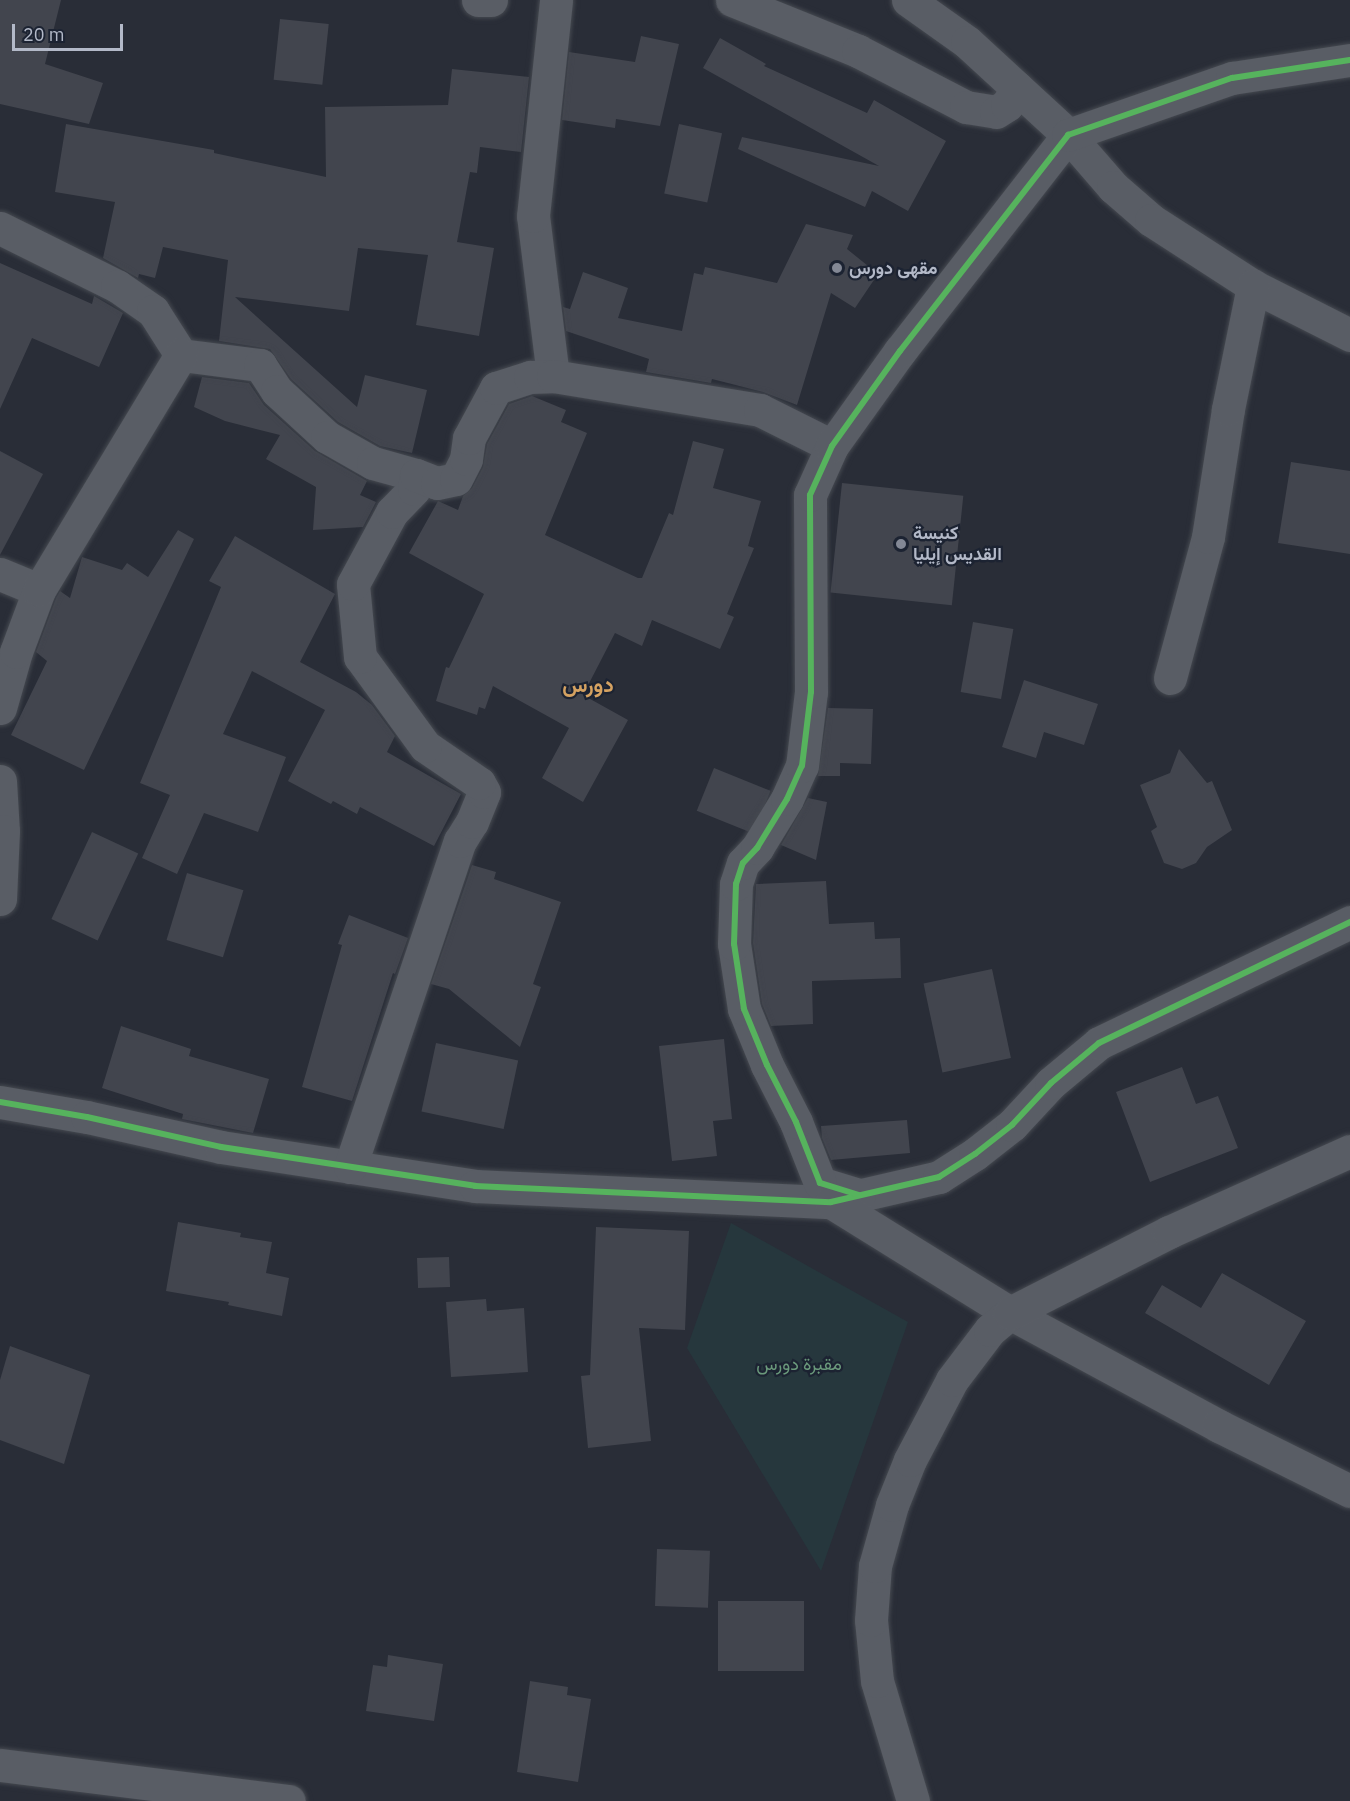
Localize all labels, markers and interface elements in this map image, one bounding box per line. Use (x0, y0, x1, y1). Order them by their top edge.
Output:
scale bar (15, 12, 126, 50)
text: 20 m (23, 23, 65, 46)
place label: مقهى دورس (849, 257, 938, 279)
marker: مقهى دورس (830, 261, 844, 275)
place label: كنيسة القديس إيليا (913, 523, 1002, 566)
marker: كنيسة القديس إيليا (894, 537, 908, 551)
district label: دورس (562, 671, 614, 697)
park label: مقبرة دورس (756, 1353, 842, 1375)

